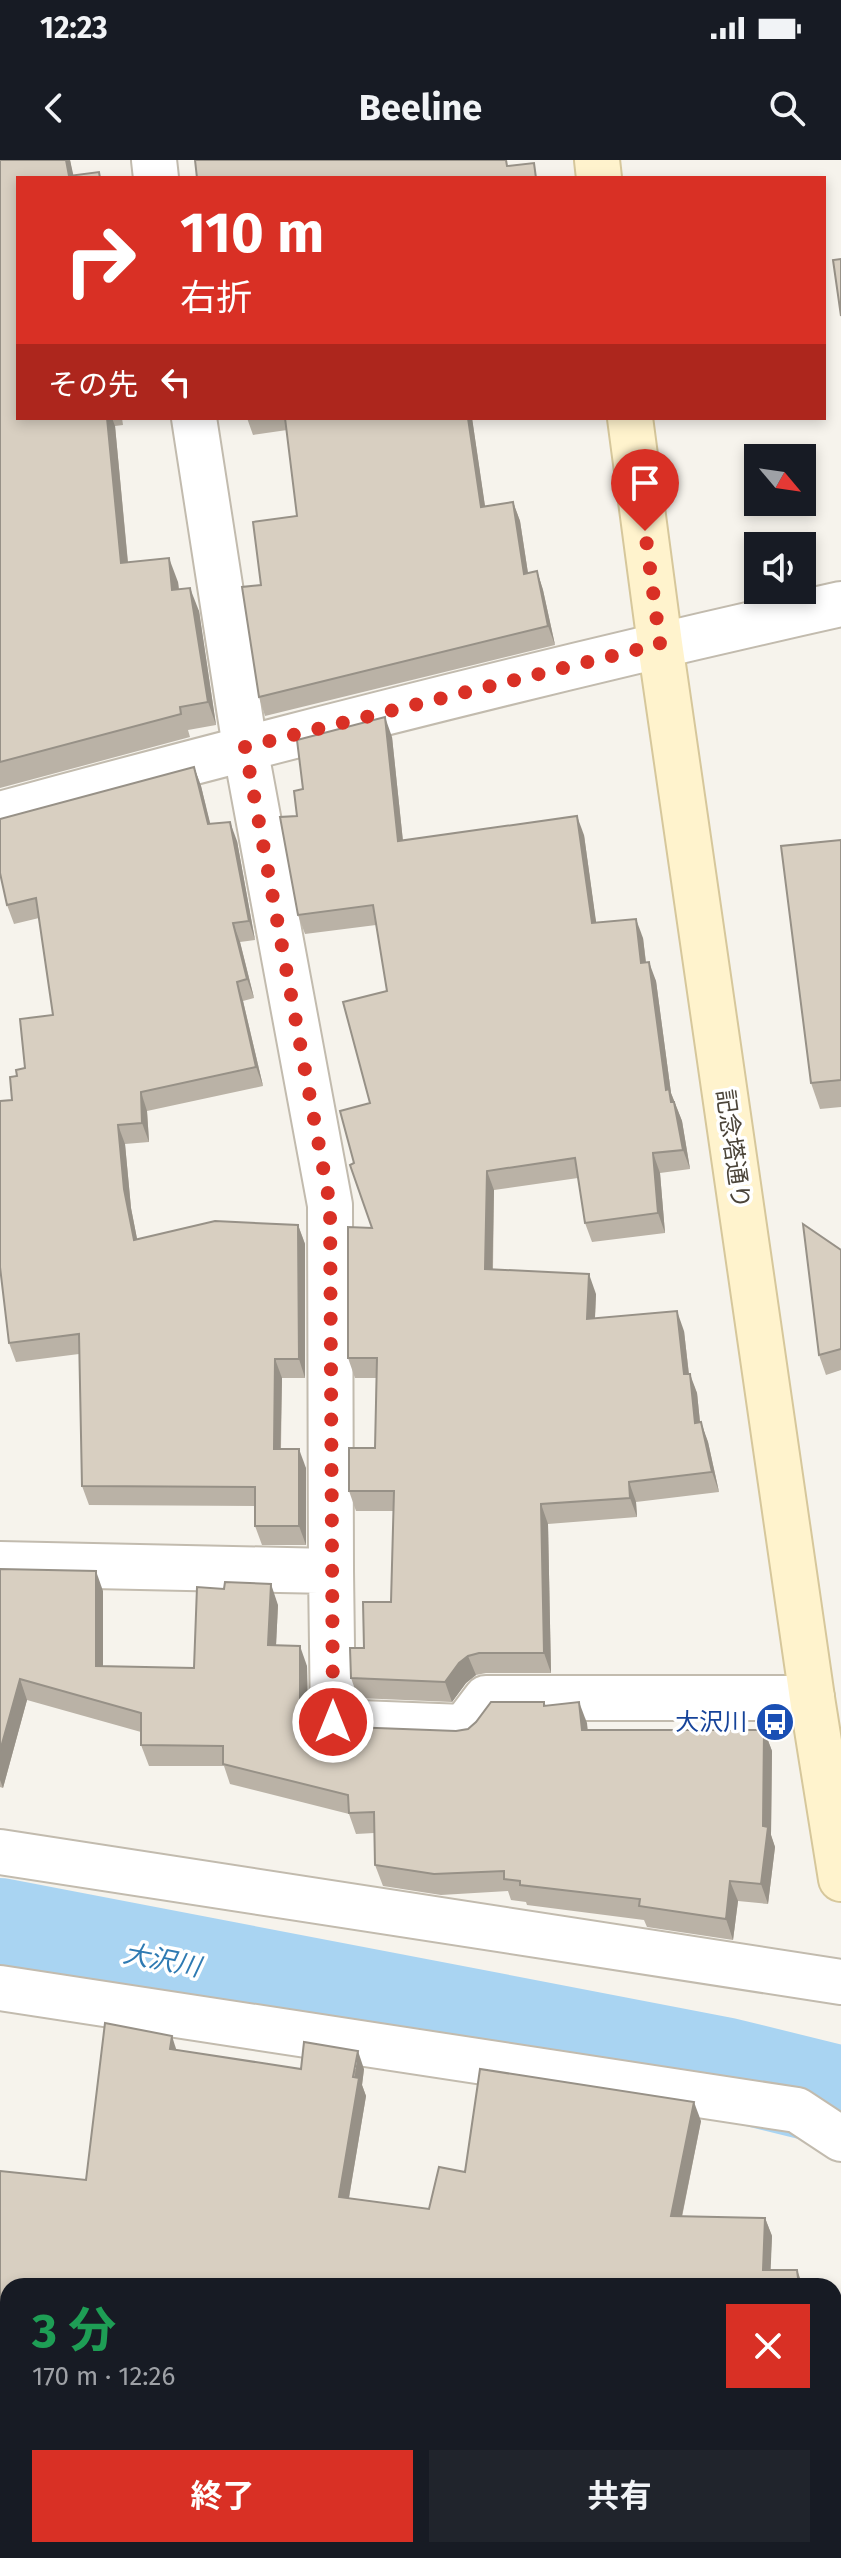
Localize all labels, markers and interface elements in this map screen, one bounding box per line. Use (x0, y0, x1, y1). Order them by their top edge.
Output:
text: 12:23 (40, 10, 108, 46)
icon: back (32, 86, 76, 130)
text: Beeline (359, 86, 482, 130)
icon: search (765, 86, 809, 130)
text: 110 m (180, 200, 324, 267)
icon: right (48, 208, 152, 312)
text: 右折 (180, 276, 252, 320)
icon: left (154, 360, 198, 404)
text: その先 (48, 367, 138, 403)
north arrow (744, 444, 816, 516)
map controls (744, 444, 816, 604)
pin (611, 449, 679, 531)
icon: arrive (623, 461, 667, 505)
button: sound (744, 532, 816, 604)
street label: 記念塔通り (711, 1088, 755, 1210)
position arrow (291, 1680, 375, 1764)
bus stop icon: 大沢川 (754, 1701, 796, 1743)
place label: 大沢川 (675, 1708, 747, 1736)
water label: 大沢川 (121, 1938, 206, 1984)
text: 3 分 (32, 2302, 116, 2360)
button: close (726, 2304, 810, 2388)
text: 170 m · 12:26 (32, 2361, 175, 2392)
button: 終了 (32, 2450, 413, 2542)
button: 共有 (429, 2450, 810, 2542)

